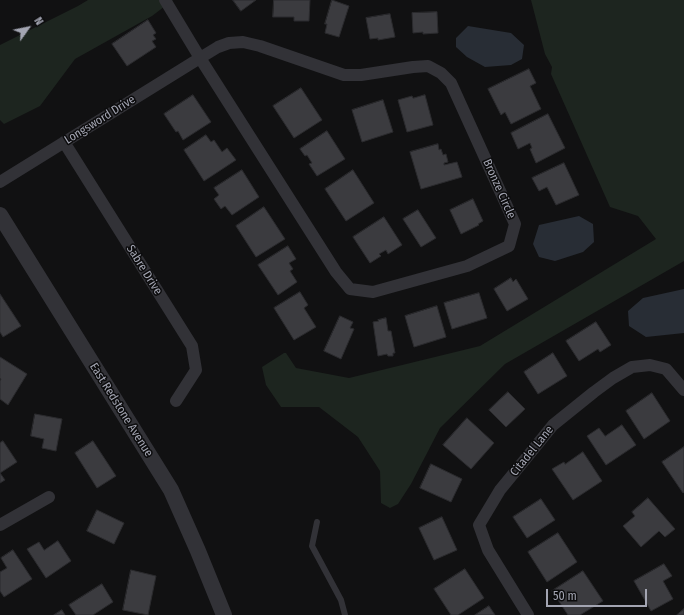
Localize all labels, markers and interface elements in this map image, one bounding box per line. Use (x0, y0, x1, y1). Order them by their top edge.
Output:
north arrow (8, 8, 48, 48)
text: N (31, 15, 46, 27)
street label: Longsword Drive (62, 92, 138, 148)
street label: Bronze Circle (479, 157, 519, 221)
street label: Sabre Drive (123, 242, 165, 298)
street label: East Redstone Avenue (86, 360, 156, 460)
street label: Citadel Lane (507, 423, 557, 479)
scale bar (548, 581, 649, 607)
text: 50 m (553, 589, 577, 603)

